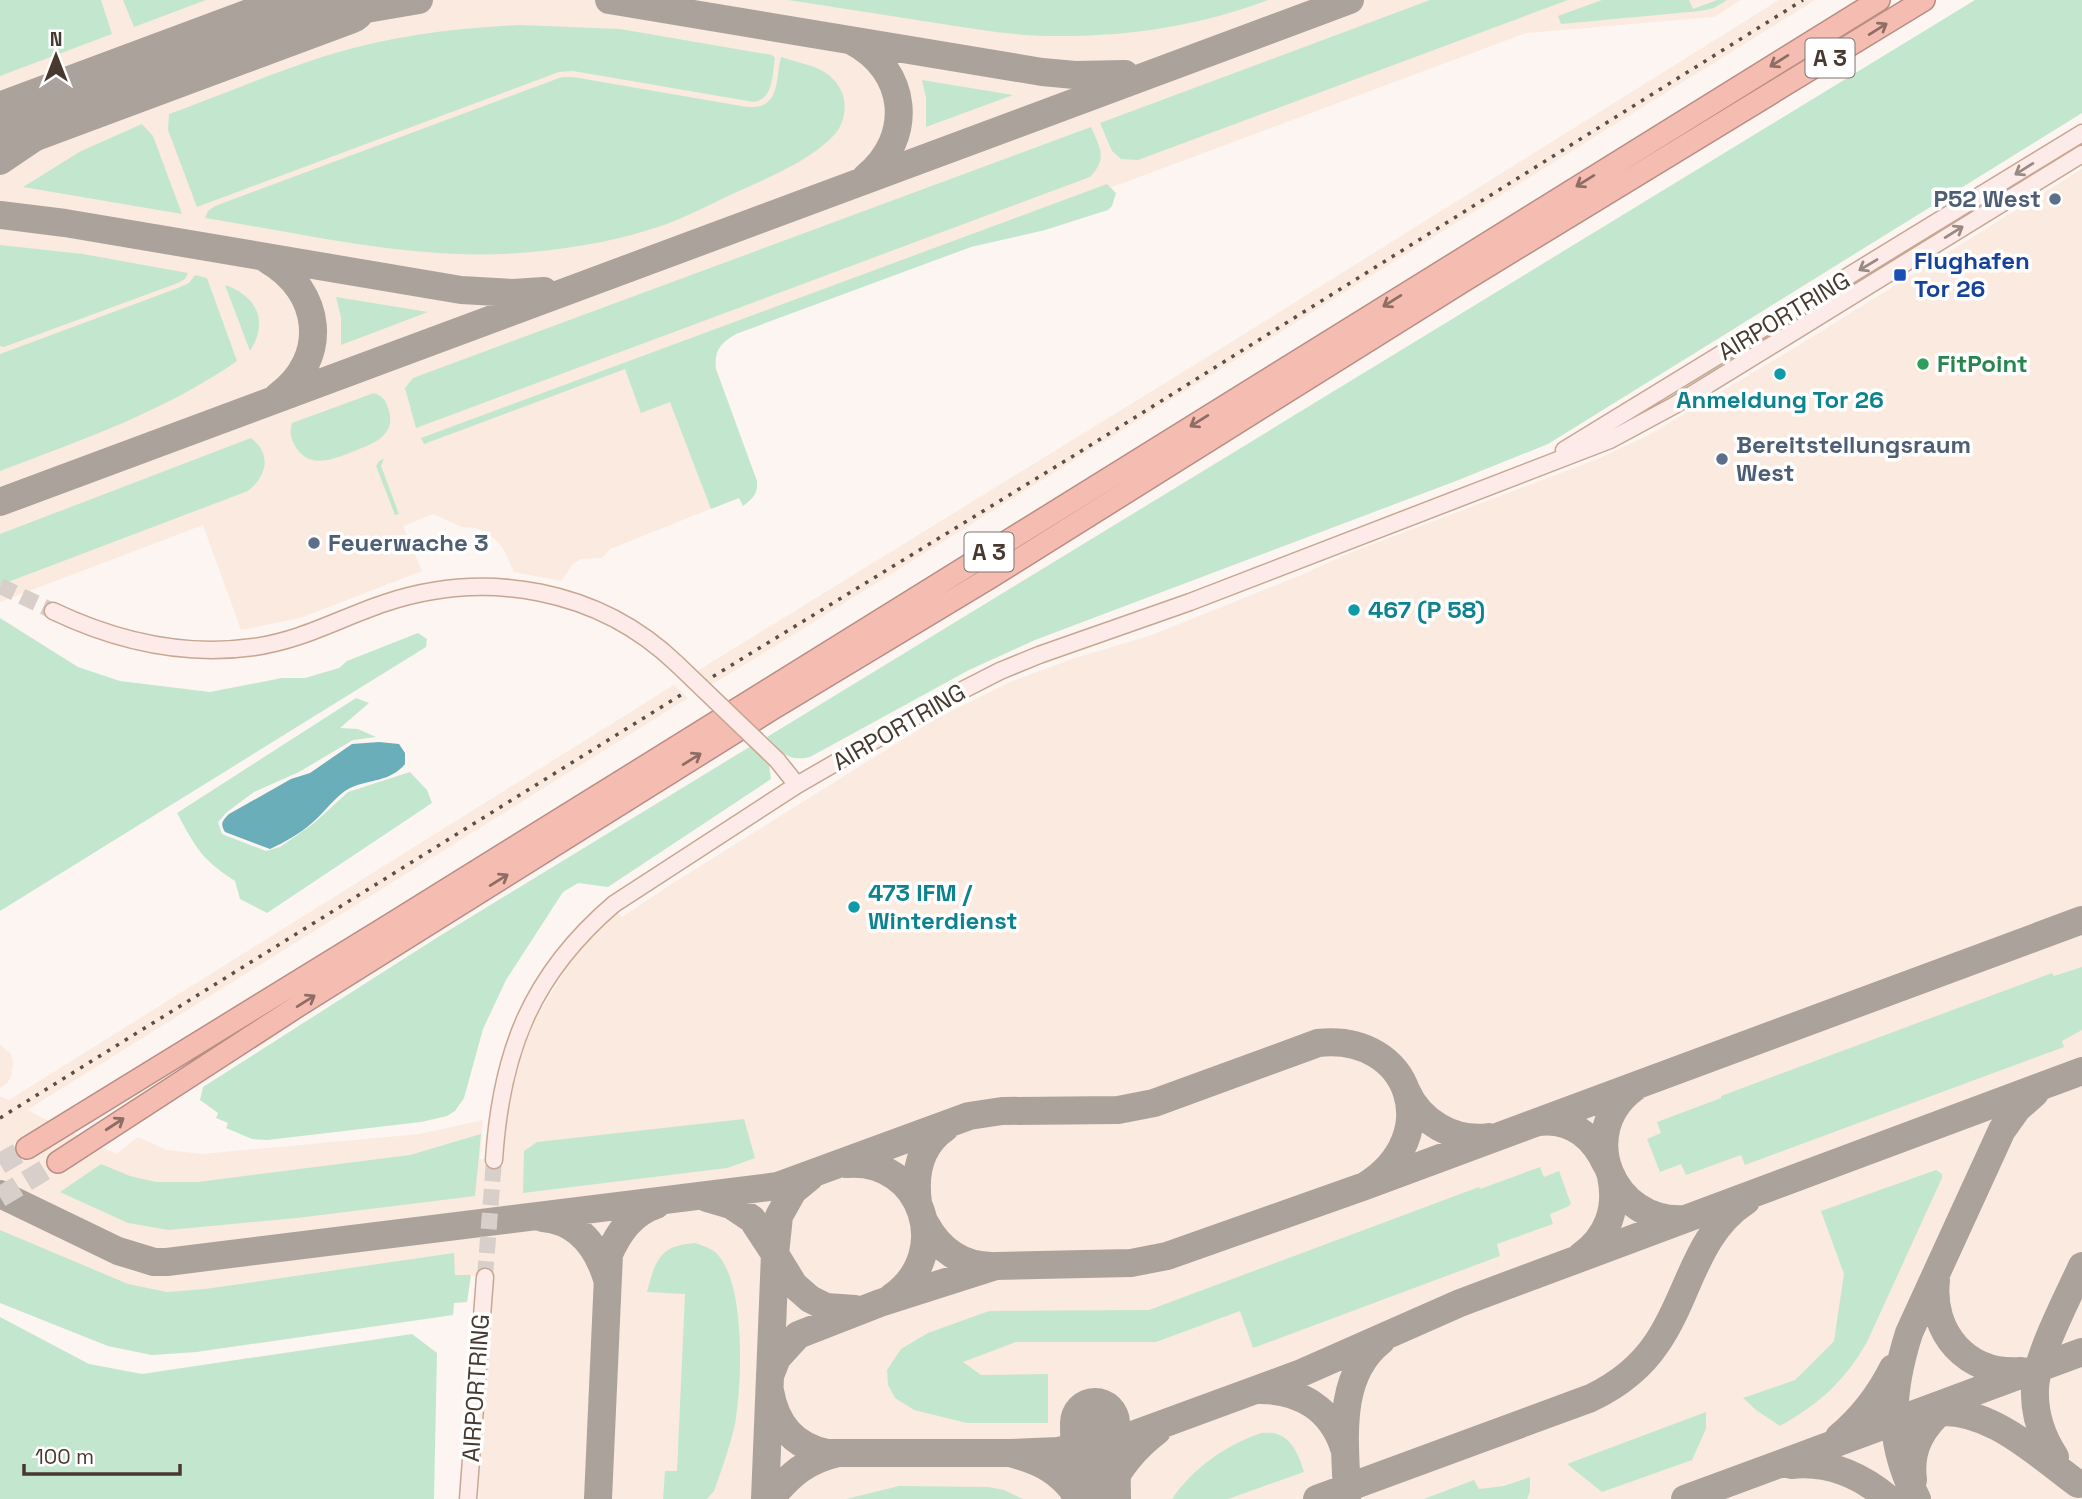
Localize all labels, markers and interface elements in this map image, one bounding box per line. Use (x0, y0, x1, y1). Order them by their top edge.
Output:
north arrow (21, 21, 91, 91)
one-way arrow (1867, 22, 1887, 36)
text: N (50, 27, 62, 52)
road number: A 3 (1806, 39, 1854, 78)
one-way arrow (1769, 55, 1789, 69)
one-way arrow (2015, 162, 2035, 176)
one-way arrow (1576, 175, 1596, 189)
place label: P52 West (1934, 183, 2041, 214)
marker: P52 West (2047, 191, 2063, 207)
one-way arrow (1944, 225, 1964, 239)
place label: Flughafen Tor 26 (1914, 245, 2030, 304)
one-way arrow (1858, 258, 1878, 272)
street label: AIRPORTRING (1712, 264, 1855, 367)
marker: Flughafen Tor 26 (1892, 267, 1908, 283)
one-way arrow (1383, 293, 1402, 308)
place label: FitPoint (1937, 348, 2028, 379)
marker: FitPoint (1915, 356, 1931, 372)
marker: Anmeldung Tor 26 (1772, 366, 1788, 382)
place label: Anmeldung Tor 26 (1676, 384, 1884, 415)
one-way arrow (1189, 415, 1209, 429)
place label: Bereitstellungsraum West (1736, 429, 1971, 488)
marker: Bereitstellungsraum West (1714, 451, 1730, 467)
place label: Feuerwache 3 (328, 527, 489, 558)
road number: A 3 (964, 532, 1014, 572)
marker: Feuerwache 3 (306, 535, 322, 551)
place label: 467 (P 58) (1368, 594, 1485, 625)
marker: 467 (P 58) (1346, 602, 1362, 618)
street label: AIRPORTRING (827, 676, 971, 777)
one-way arrow (681, 752, 701, 766)
one-way arrow (488, 872, 508, 886)
place label: 473 IFM / Winterdienst (868, 877, 1017, 936)
marker: 473 IFM / Winterdienst (846, 899, 862, 915)
one-way arrow (296, 993, 316, 1007)
one-way arrow (105, 1117, 124, 1132)
street label: AIRPORTRING (455, 1313, 496, 1463)
scale bar (24, 1432, 180, 1476)
text: 100 m (35, 1443, 94, 1470)

